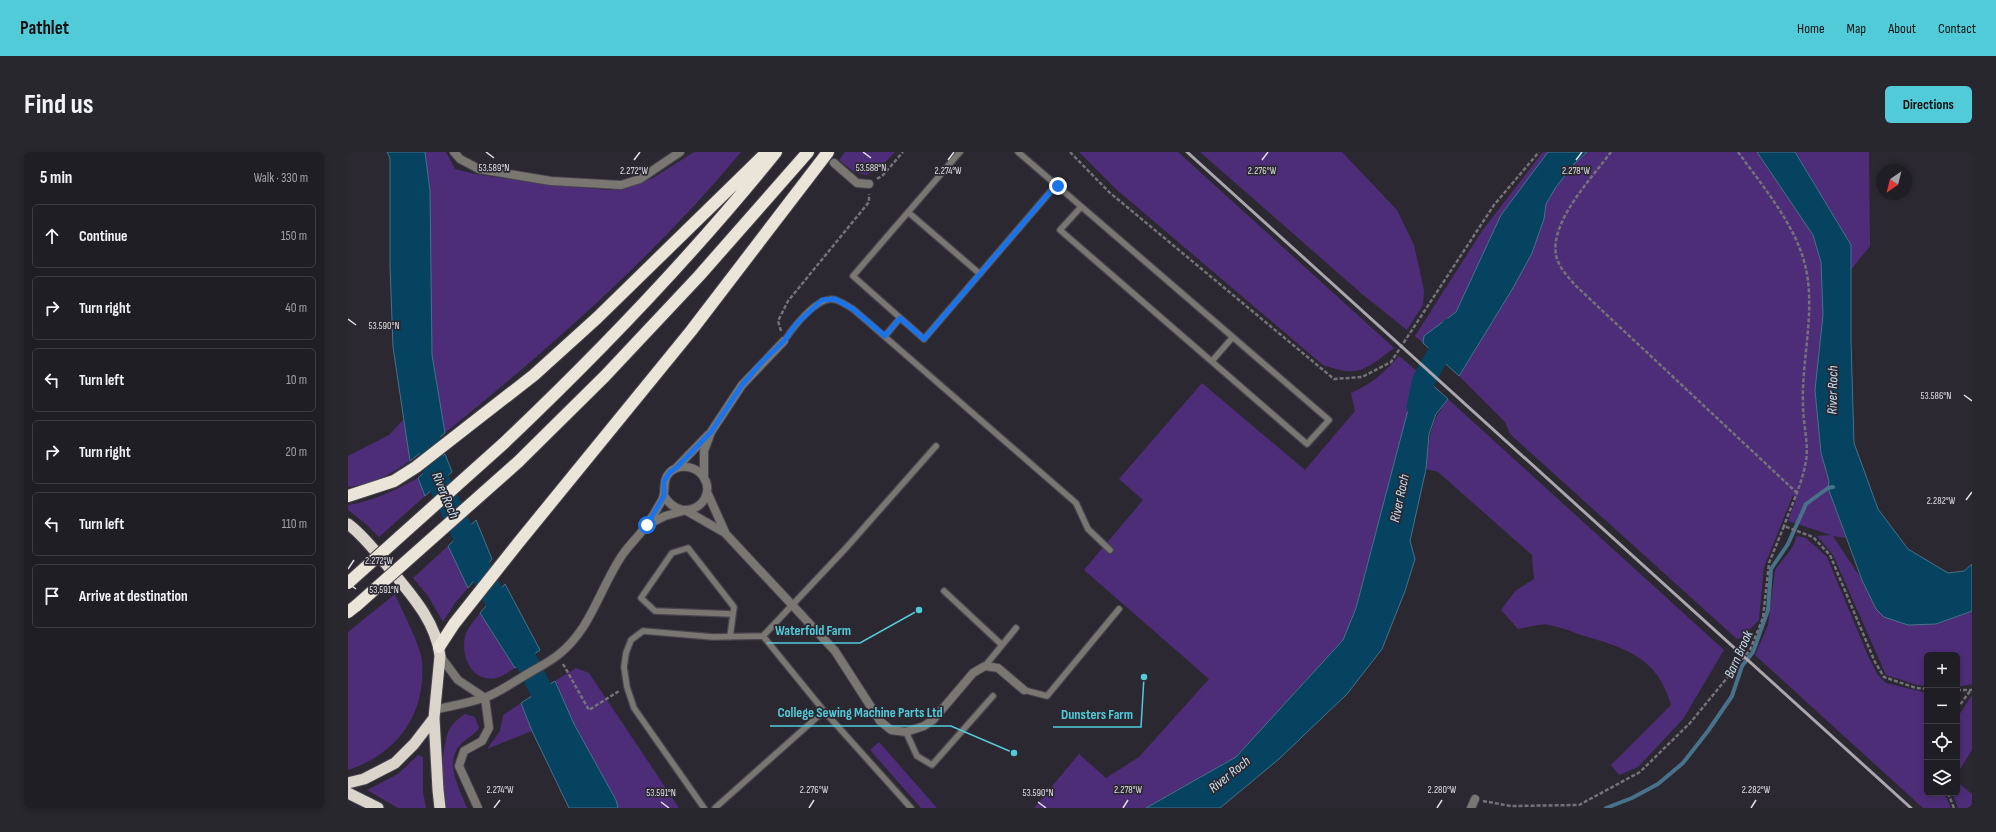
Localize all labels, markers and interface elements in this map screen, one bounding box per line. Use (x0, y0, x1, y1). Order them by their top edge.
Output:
text: Pathlet (20, 17, 69, 40)
text: Home (1797, 20, 1825, 37)
text: Map (1847, 20, 1866, 37)
text: About (1888, 20, 1916, 37)
text: Contact (1938, 20, 1976, 37)
button: Directions (1885, 86, 1972, 123)
text: Find us (24, 88, 93, 121)
text: 53.589°N (479, 162, 509, 174)
text: 53.588°N (856, 162, 886, 174)
north arrow (1876, 164, 1912, 200)
text: 2.272°W (620, 165, 649, 177)
text: 2.274°W (934, 165, 962, 177)
text: 2.276°W (1248, 165, 1277, 177)
text: 2.278°W (1562, 165, 1591, 177)
text: 5 min (40, 168, 72, 188)
text: Walk · 330 m (254, 170, 308, 186)
route end (1049, 177, 1067, 195)
icon: ahead (41, 225, 63, 247)
text: Continue (79, 227, 128, 246)
text: 150 m (281, 228, 307, 244)
icon: right (41, 297, 63, 319)
text: Turn right (79, 299, 131, 318)
text: 40 m (285, 300, 307, 316)
text: 53.590°N (368, 320, 400, 332)
water label: River Roch (1824, 365, 1841, 415)
icon: left (41, 369, 63, 391)
text: Turn left (79, 371, 124, 390)
text: 10 m (286, 372, 307, 388)
text: 53.586°N (1921, 390, 1951, 402)
icon: right (41, 441, 63, 463)
text: Turn right (79, 443, 131, 462)
text: 20 m (285, 444, 307, 460)
water label: River Roch (428, 469, 463, 521)
water label: River Roch (1386, 472, 1413, 524)
text: 2.282°W (1927, 495, 1956, 507)
icon: left (41, 513, 63, 535)
text: Turn left (79, 515, 124, 534)
text: 110 m (282, 516, 307, 532)
route start (638, 516, 656, 534)
text: 2.272°W (365, 555, 394, 567)
text: 53.591°N (369, 584, 399, 596)
icon: arrive (41, 585, 63, 607)
text: Arrive at destination (79, 587, 188, 606)
callout: Waterfold Farm (767, 617, 860, 643)
text: Waterfold Farm (775, 622, 851, 639)
water label: Barn Brook (1720, 627, 1757, 681)
map controls (1924, 652, 1960, 796)
button: + (1924, 652, 1960, 688)
button: − (1924, 688, 1960, 724)
callout: College Sewing Machine Parts Ltd (770, 700, 951, 726)
callout: Dunsters Farm (1053, 701, 1141, 727)
text: College Sewing Machine Parts Ltd (777, 704, 943, 721)
text: Dunsters Farm (1061, 706, 1133, 723)
button: locate (1924, 724, 1960, 760)
water label: River Roch (1205, 752, 1254, 796)
button: layers (1924, 760, 1960, 796)
text: 2.274°W (486, 784, 514, 796)
text: 2.276°W (800, 784, 829, 796)
text: 2.278°W (1114, 784, 1143, 796)
text: 2.280°W (1428, 784, 1457, 796)
text: 2.282°W (1742, 784, 1771, 796)
text: 53.591°N (646, 787, 676, 799)
text: 53.590°N (1022, 787, 1054, 799)

